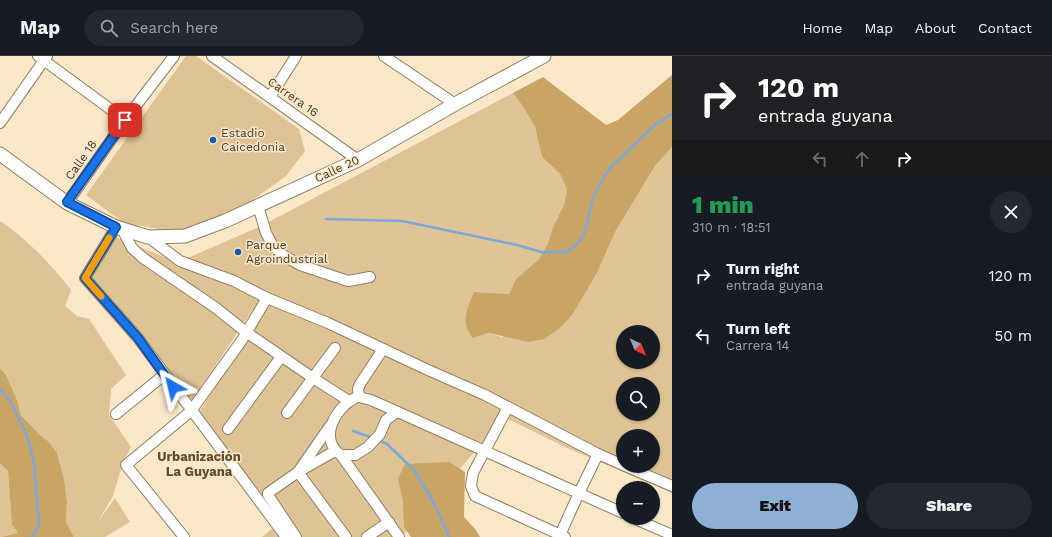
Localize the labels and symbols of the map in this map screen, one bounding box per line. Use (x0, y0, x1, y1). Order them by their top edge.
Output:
street label: Carrera 16 (265, 74, 321, 120)
pin (108, 103, 142, 137)
place label: Estadio Caicedonia (221, 126, 285, 154)
marker: Estadio Caicedonia (208, 135, 218, 145)
street label: Calle 18 (62, 137, 100, 183)
street label: Calle 20 (312, 153, 362, 185)
place label: Parque Agroindustrial (246, 238, 328, 266)
marker: Parque Agroindustrial (233, 247, 243, 257)
north arrow (616, 325, 660, 369)
position arrow (152, 366, 194, 408)
district label: Urbanización La Guyana (157, 449, 241, 479)

